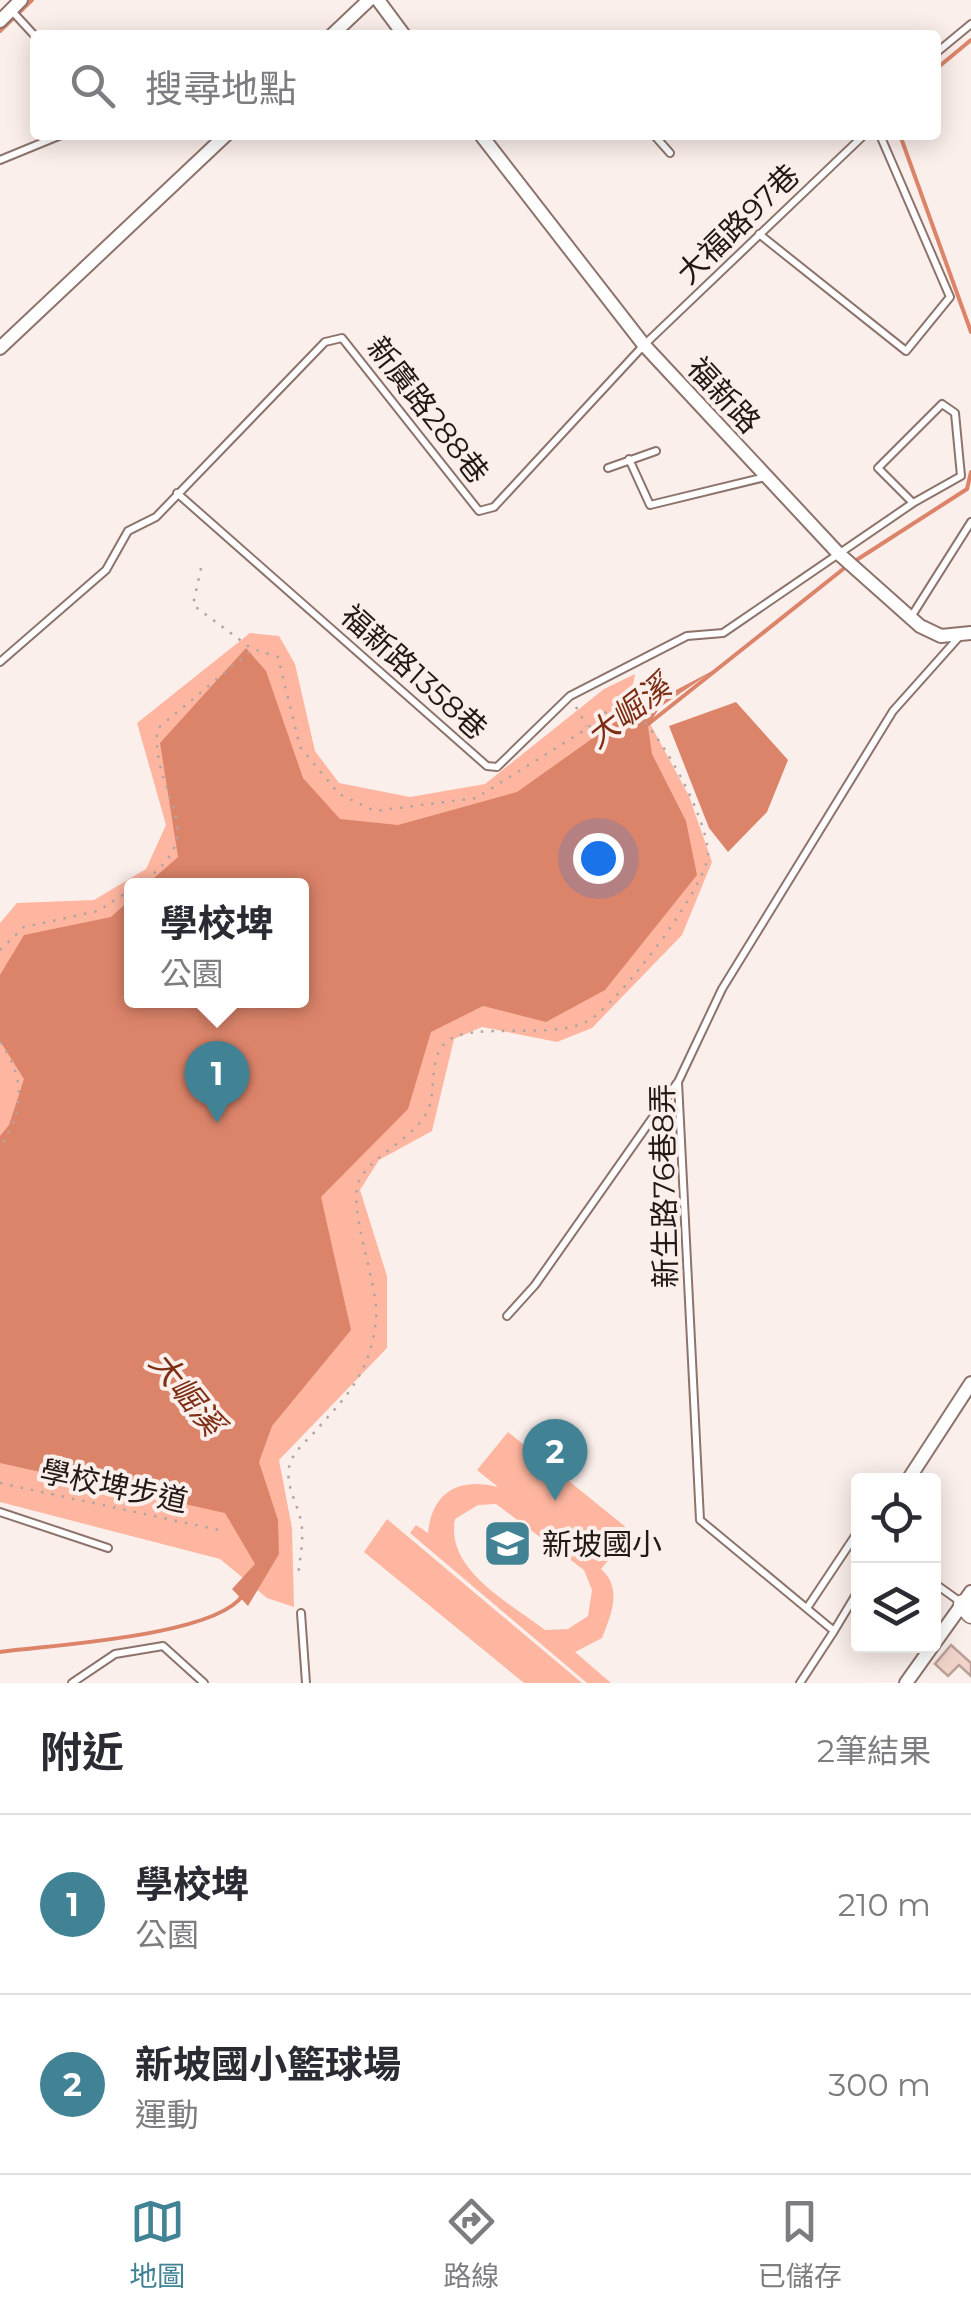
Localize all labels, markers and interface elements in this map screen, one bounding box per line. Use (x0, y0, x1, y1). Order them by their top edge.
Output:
search box (30, 30, 941, 140)
icon: search (65, 58, 120, 113)
text: 搜尋地點 (145, 65, 297, 112)
street label: 大福路97巷 (669, 157, 807, 291)
street label: 新廣路288巷 (359, 330, 497, 490)
street label: 福新路 (680, 349, 768, 441)
street label: 福新路1358巷 (333, 597, 495, 747)
water label: 大崛溪 (578, 664, 681, 756)
your location (573, 833, 624, 884)
popup (124, 878, 309, 1008)
text: 學校埤 (159, 900, 274, 947)
text: 公園 (159, 954, 224, 993)
pin: 1 (184, 1040, 250, 1123)
street label: 新生路76巷8弄 (644, 1083, 684, 1289)
water label: 大崛溪 (142, 1343, 235, 1446)
pin: 2 (522, 1418, 588, 1501)
street label: 學校埤步道 (37, 1452, 191, 1520)
map controls (851, 1473, 941, 1653)
button: locate (851, 1473, 941, 1563)
school or university icon: 新坡國小 (481, 1518, 533, 1570)
place label: 新坡國小 (542, 1526, 662, 1563)
button: layers (851, 1563, 941, 1653)
text: 附近 (40, 1726, 124, 1778)
text: 2筆結果 (817, 1731, 931, 1770)
text: 學校埤 (135, 1861, 249, 1908)
text: 1 (66, 1885, 79, 1924)
text: 210 m (838, 1885, 931, 1924)
text: 公園 (135, 1915, 199, 1954)
text: 新坡國小籃球場 (135, 2041, 401, 2088)
text: 2 (63, 2065, 82, 2104)
text: 300 m (828, 2065, 931, 2104)
text: 運動 (135, 2095, 199, 2134)
tab: 地圖 (129, 2194, 185, 2294)
tab: 路線 (443, 2194, 500, 2294)
tab: 已儲存 (758, 2194, 842, 2294)

